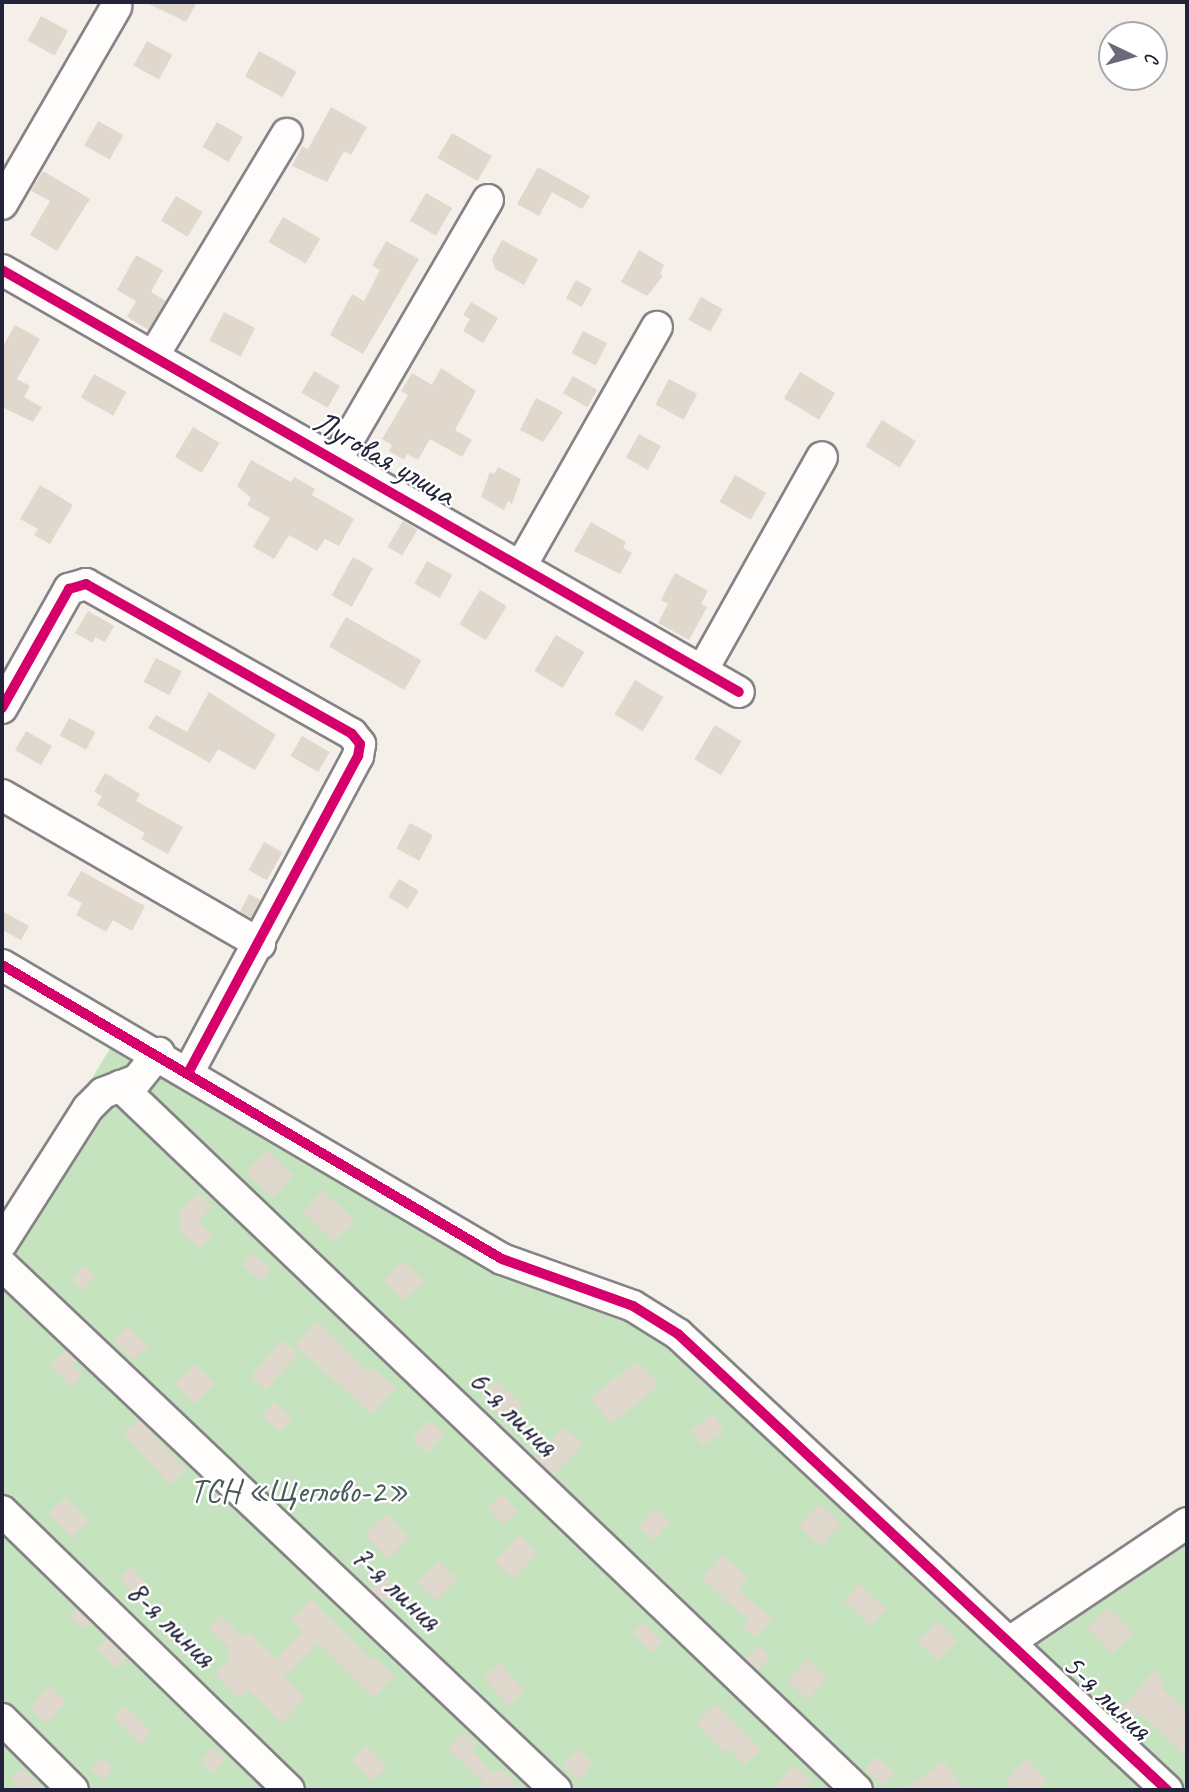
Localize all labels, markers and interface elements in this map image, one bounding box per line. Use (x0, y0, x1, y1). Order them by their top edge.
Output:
north arrow (1098, 21, 1168, 91)
text: С (1140, 52, 1164, 63)
street label: Луговая улица (305, 401, 463, 515)
street label: 6-я линия (460, 1361, 566, 1465)
park label: ТСН «Щеглово-2» (190, 1472, 408, 1512)
street label: 7-я линия (343, 1536, 449, 1640)
street label: 8-я линия (118, 1572, 224, 1676)
street label: 5-я линия (1054, 1645, 1160, 1749)

